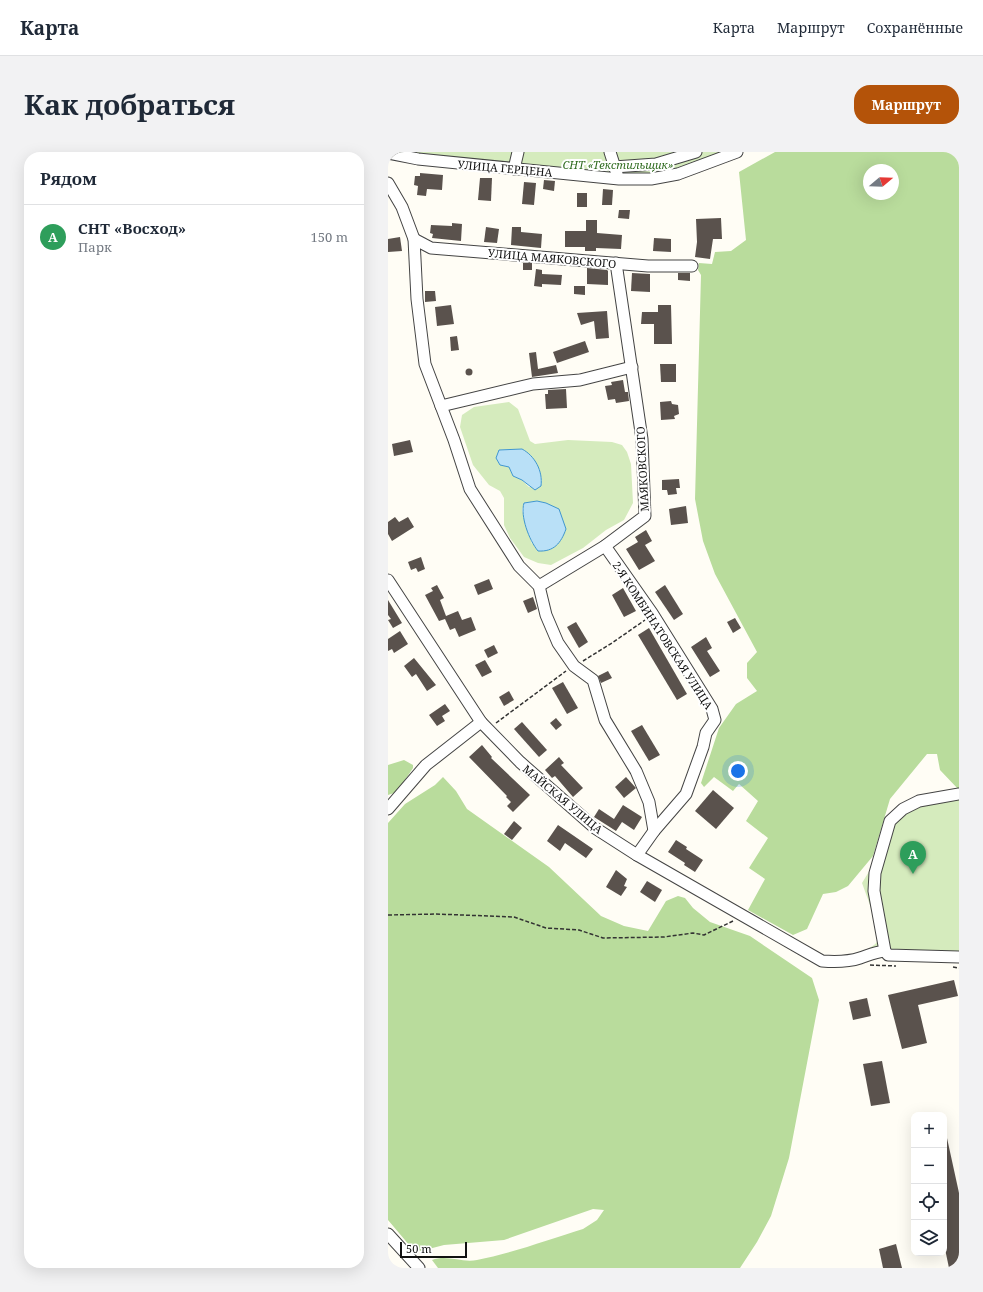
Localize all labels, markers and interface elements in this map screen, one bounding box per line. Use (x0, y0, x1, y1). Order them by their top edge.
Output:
text: Карта (20, 15, 79, 41)
text: Карта (713, 18, 755, 37)
text: Маршрут (777, 18, 845, 37)
text: Сохранённые (867, 18, 963, 37)
text: Как добраться (24, 85, 235, 123)
button: Маршрут (854, 85, 959, 124)
street label: УЛИЦА ГЕРЦЕНА (457, 156, 553, 180)
park label: СНТ «Текстильщик» (562, 157, 674, 172)
north arrow (863, 164, 899, 200)
text: Рядом (40, 167, 97, 190)
text: СНТ «Восход» (78, 218, 186, 238)
text: A (48, 228, 58, 246)
text: 150 m (311, 228, 348, 246)
text: Парк (78, 238, 112, 256)
street label: УЛИЦА МАЯКОВСКОГО (487, 245, 617, 271)
street label: МАЯКОВСКОГО (632, 426, 652, 512)
street label: 2-Я КОМБИНАТОВСКАЯ УЛИЦА (609, 558, 717, 712)
street label: МАЙСКАЯ УЛИЦА (520, 761, 606, 837)
your location (728, 761, 748, 781)
pin: A (900, 841, 926, 874)
map controls (911, 1112, 947, 1256)
button: + (911, 1112, 947, 1148)
button: − (911, 1148, 947, 1184)
button: locate (911, 1184, 947, 1220)
button: layers (911, 1220, 947, 1256)
scale bar (400, 1240, 467, 1259)
text: 50 m (406, 1241, 432, 1256)

